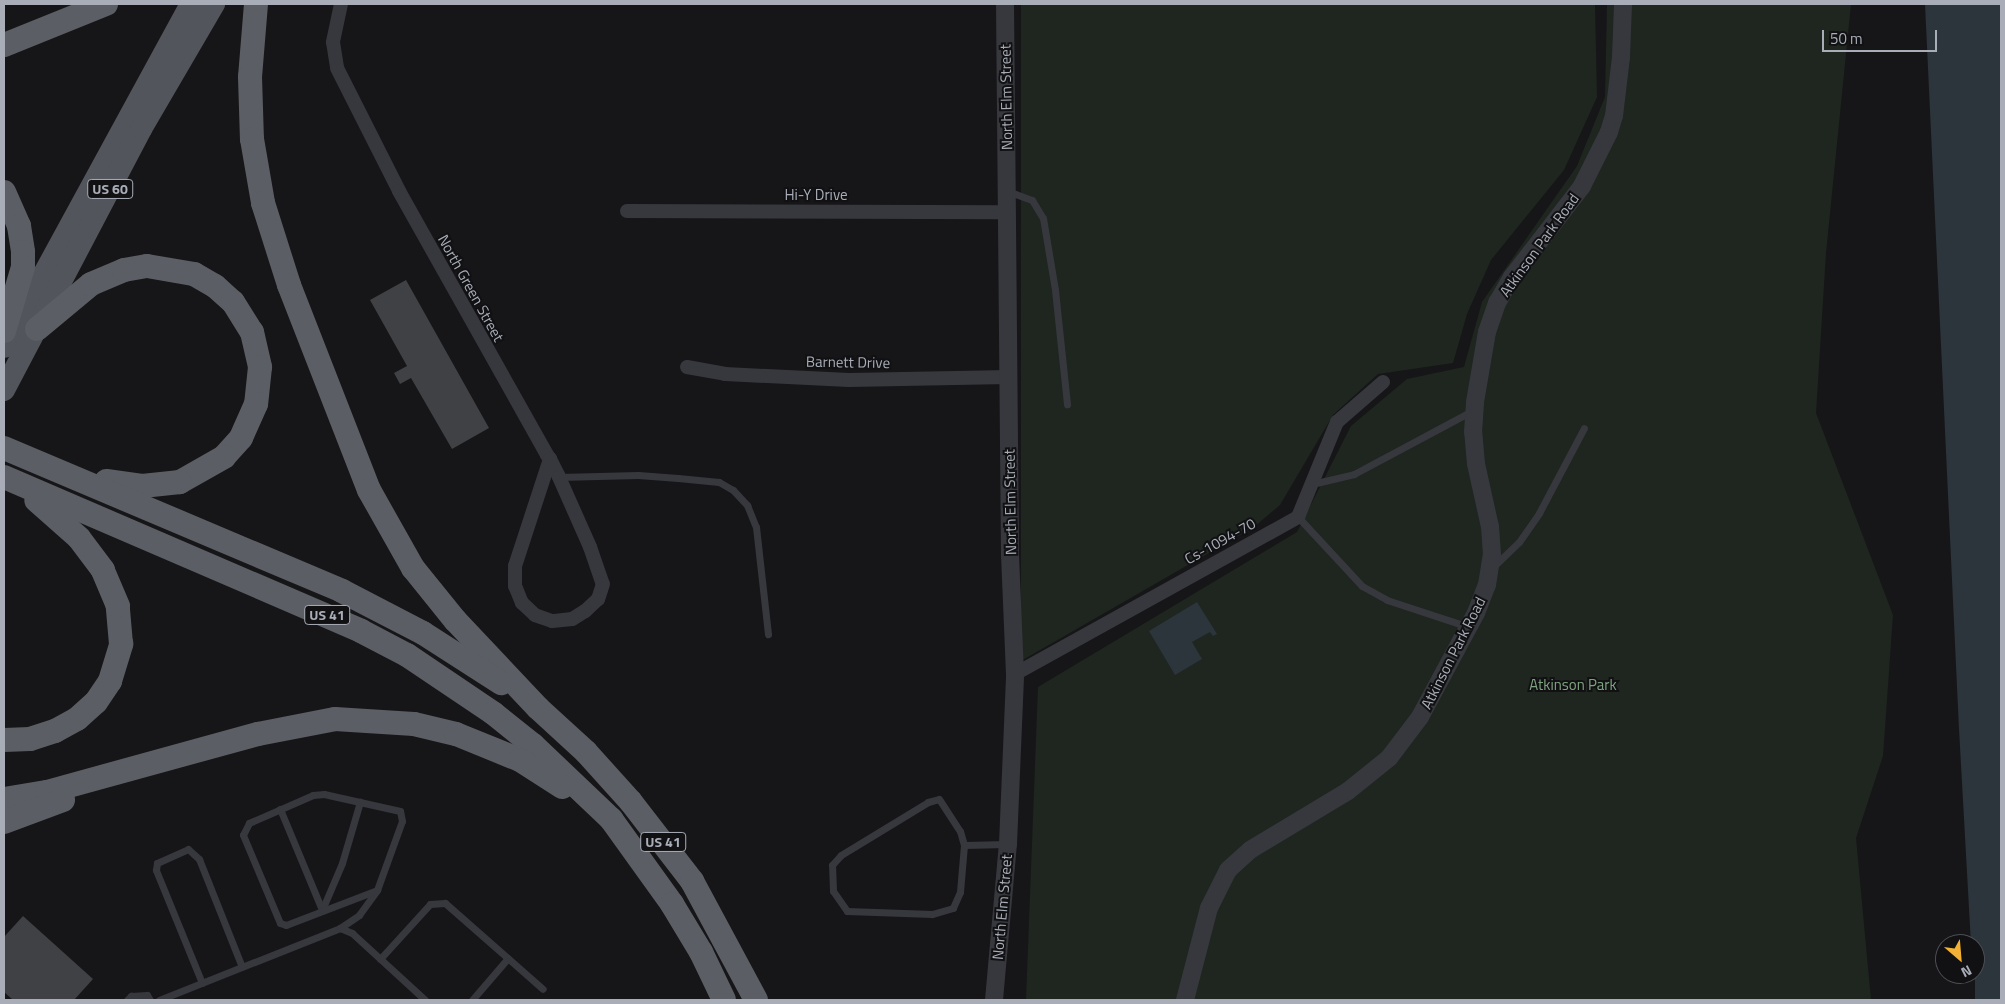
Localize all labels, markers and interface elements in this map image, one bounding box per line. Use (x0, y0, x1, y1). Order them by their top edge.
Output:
scale bar (1825, 20, 1940, 52)
text: 50 m (1830, 27, 1863, 50)
street label: North Elm Street (996, 44, 1016, 150)
road number: US 60 (86, 178, 134, 200)
street label: Hi-Y Drive (784, 186, 848, 204)
street label: Atkinson Park Road (1495, 190, 1583, 300)
street label: North Green Street (434, 231, 508, 345)
street label: Barnett Drive (806, 352, 890, 372)
street label: North Elm Street (1000, 449, 1020, 555)
street label: Cs-1094-70 (1181, 514, 1259, 568)
street label: Atkinson Park Road (1417, 594, 1489, 712)
road number: US 41 (303, 604, 351, 626)
park label: Atkinson Park (1529, 676, 1617, 694)
road number: US 41 (639, 830, 687, 854)
street label: North Elm Street (988, 853, 1016, 961)
north arrow (1935, 934, 1985, 984)
text: N (1958, 960, 1976, 983)

